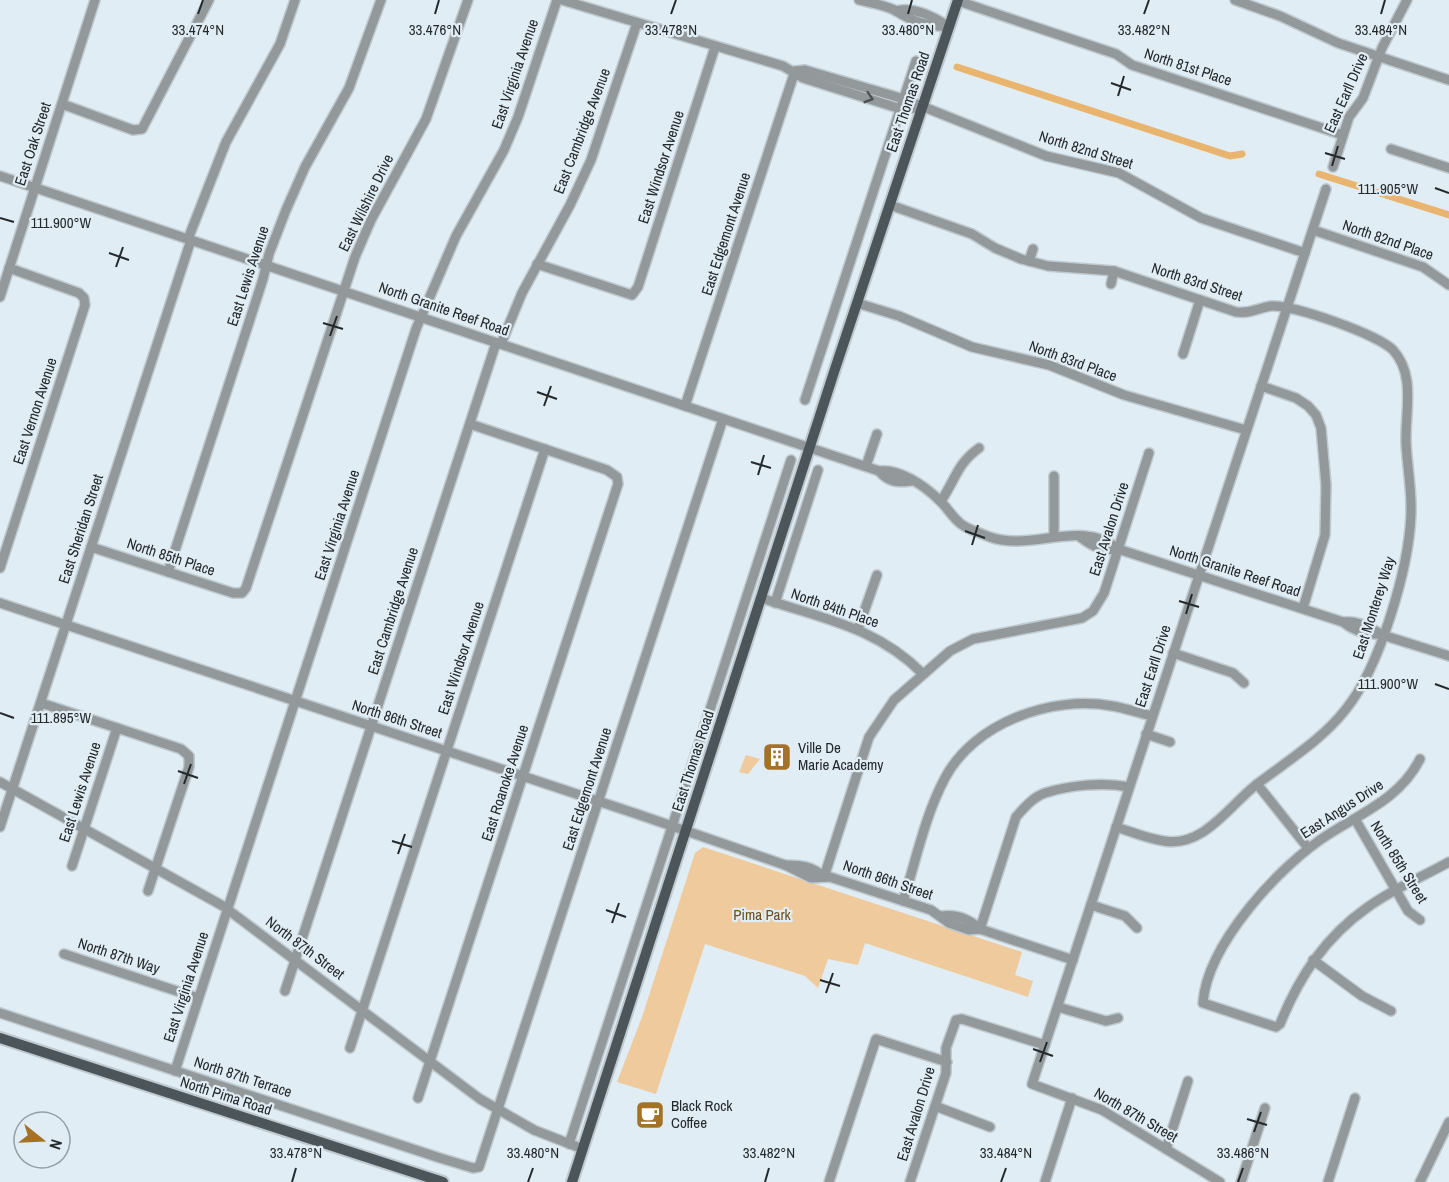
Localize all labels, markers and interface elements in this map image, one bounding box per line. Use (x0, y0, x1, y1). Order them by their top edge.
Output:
street label: East Virginia Avenue (486, 16, 543, 132)
text: 33.474°N (172, 19, 224, 40)
text: 33.476°N (409, 19, 461, 40)
text: 33.478°N (645, 19, 697, 40)
text: 33.480°N (882, 19, 934, 40)
text: 33.482°N (1118, 19, 1170, 40)
text: 33.484°N (1355, 19, 1407, 40)
street label: North 81st Place (1142, 42, 1235, 91)
street label: East Thomas Road (880, 49, 935, 155)
street label: East Earll Drive (1319, 49, 1373, 136)
street label: East Cambridge Avenue (548, 65, 615, 197)
one-way arrow (863, 91, 874, 104)
street label: East Oak Street (9, 99, 56, 188)
street label: East Windsor Avenue (632, 107, 689, 226)
street label: North 82nd Street (1037, 125, 1136, 174)
street label: East Wilshire Drive (333, 150, 398, 255)
street label: East Edgemont Avenue (696, 169, 755, 298)
text: 111.905°W (1358, 178, 1419, 199)
text: 111.900°W (31, 212, 92, 233)
street label: North 82nd Place (1340, 214, 1437, 265)
street label: East Lewis Avenue (221, 223, 274, 329)
street label: North 83rd Street (1149, 257, 1246, 306)
street label: North Granite Reef Road (376, 276, 512, 341)
street label: North 83rd Place (1026, 335, 1120, 386)
street label: East Vernon Avenue (7, 355, 62, 467)
street label: East Virginia Avenue (309, 467, 364, 583)
street label: East Sheridan Street (53, 471, 108, 586)
street label: East Avalon Drive (1083, 479, 1134, 578)
street label: North 85th Place (124, 532, 218, 581)
street label: North Granite Reef Road (1167, 539, 1303, 602)
street label: East Cambridge Avenue (362, 544, 423, 677)
street label: East Monterey Way (1347, 553, 1400, 662)
street label: North 84th Place (788, 583, 882, 632)
street label: East Windsor Avenue (432, 598, 489, 717)
street label: East Earll Drive (1129, 622, 1176, 710)
text: 111.900°W (1358, 673, 1419, 694)
street label: North 86th Street (349, 694, 445, 743)
text: 111.895°W (31, 707, 92, 728)
street label: East Thomas Road (666, 708, 719, 814)
street label: East Roanoke Avenue (476, 722, 533, 844)
street label: East Edgemont Avenue (557, 724, 616, 853)
place label: Ville De Marie Academy (798, 737, 884, 775)
street label: East Lewis Avenue (53, 739, 106, 845)
building icon: Ville De Marie Academy (761, 741, 793, 773)
street label: East Angus Drive (1296, 774, 1387, 843)
street label: North 85th Street (1366, 816, 1433, 908)
street label: North 86th Street (840, 854, 936, 905)
park label: Pima Park (733, 904, 792, 925)
street label: North 87th Street (262, 911, 349, 985)
street label: East Virginia Avenue (158, 929, 213, 1045)
street label: North 87th Way (75, 932, 164, 979)
street label: North 87th Terrace (192, 1051, 295, 1102)
street label: East Avalon Drive (891, 1064, 940, 1164)
street label: North Pima Road (178, 1071, 275, 1120)
street label: North 87th Street (1090, 1082, 1183, 1147)
place label: Black Rock Coffee (671, 1095, 733, 1133)
cafe icon: Black Rock Coffee (634, 1099, 666, 1131)
north arrow (12, 1110, 72, 1170)
text: N (44, 1137, 68, 1153)
text: 33.478°N (270, 1142, 322, 1163)
text: 33.480°N (507, 1142, 559, 1163)
text: 33.482°N (743, 1142, 795, 1163)
text: 33.484°N (980, 1142, 1032, 1163)
text: 33.486°N (1217, 1142, 1269, 1163)

